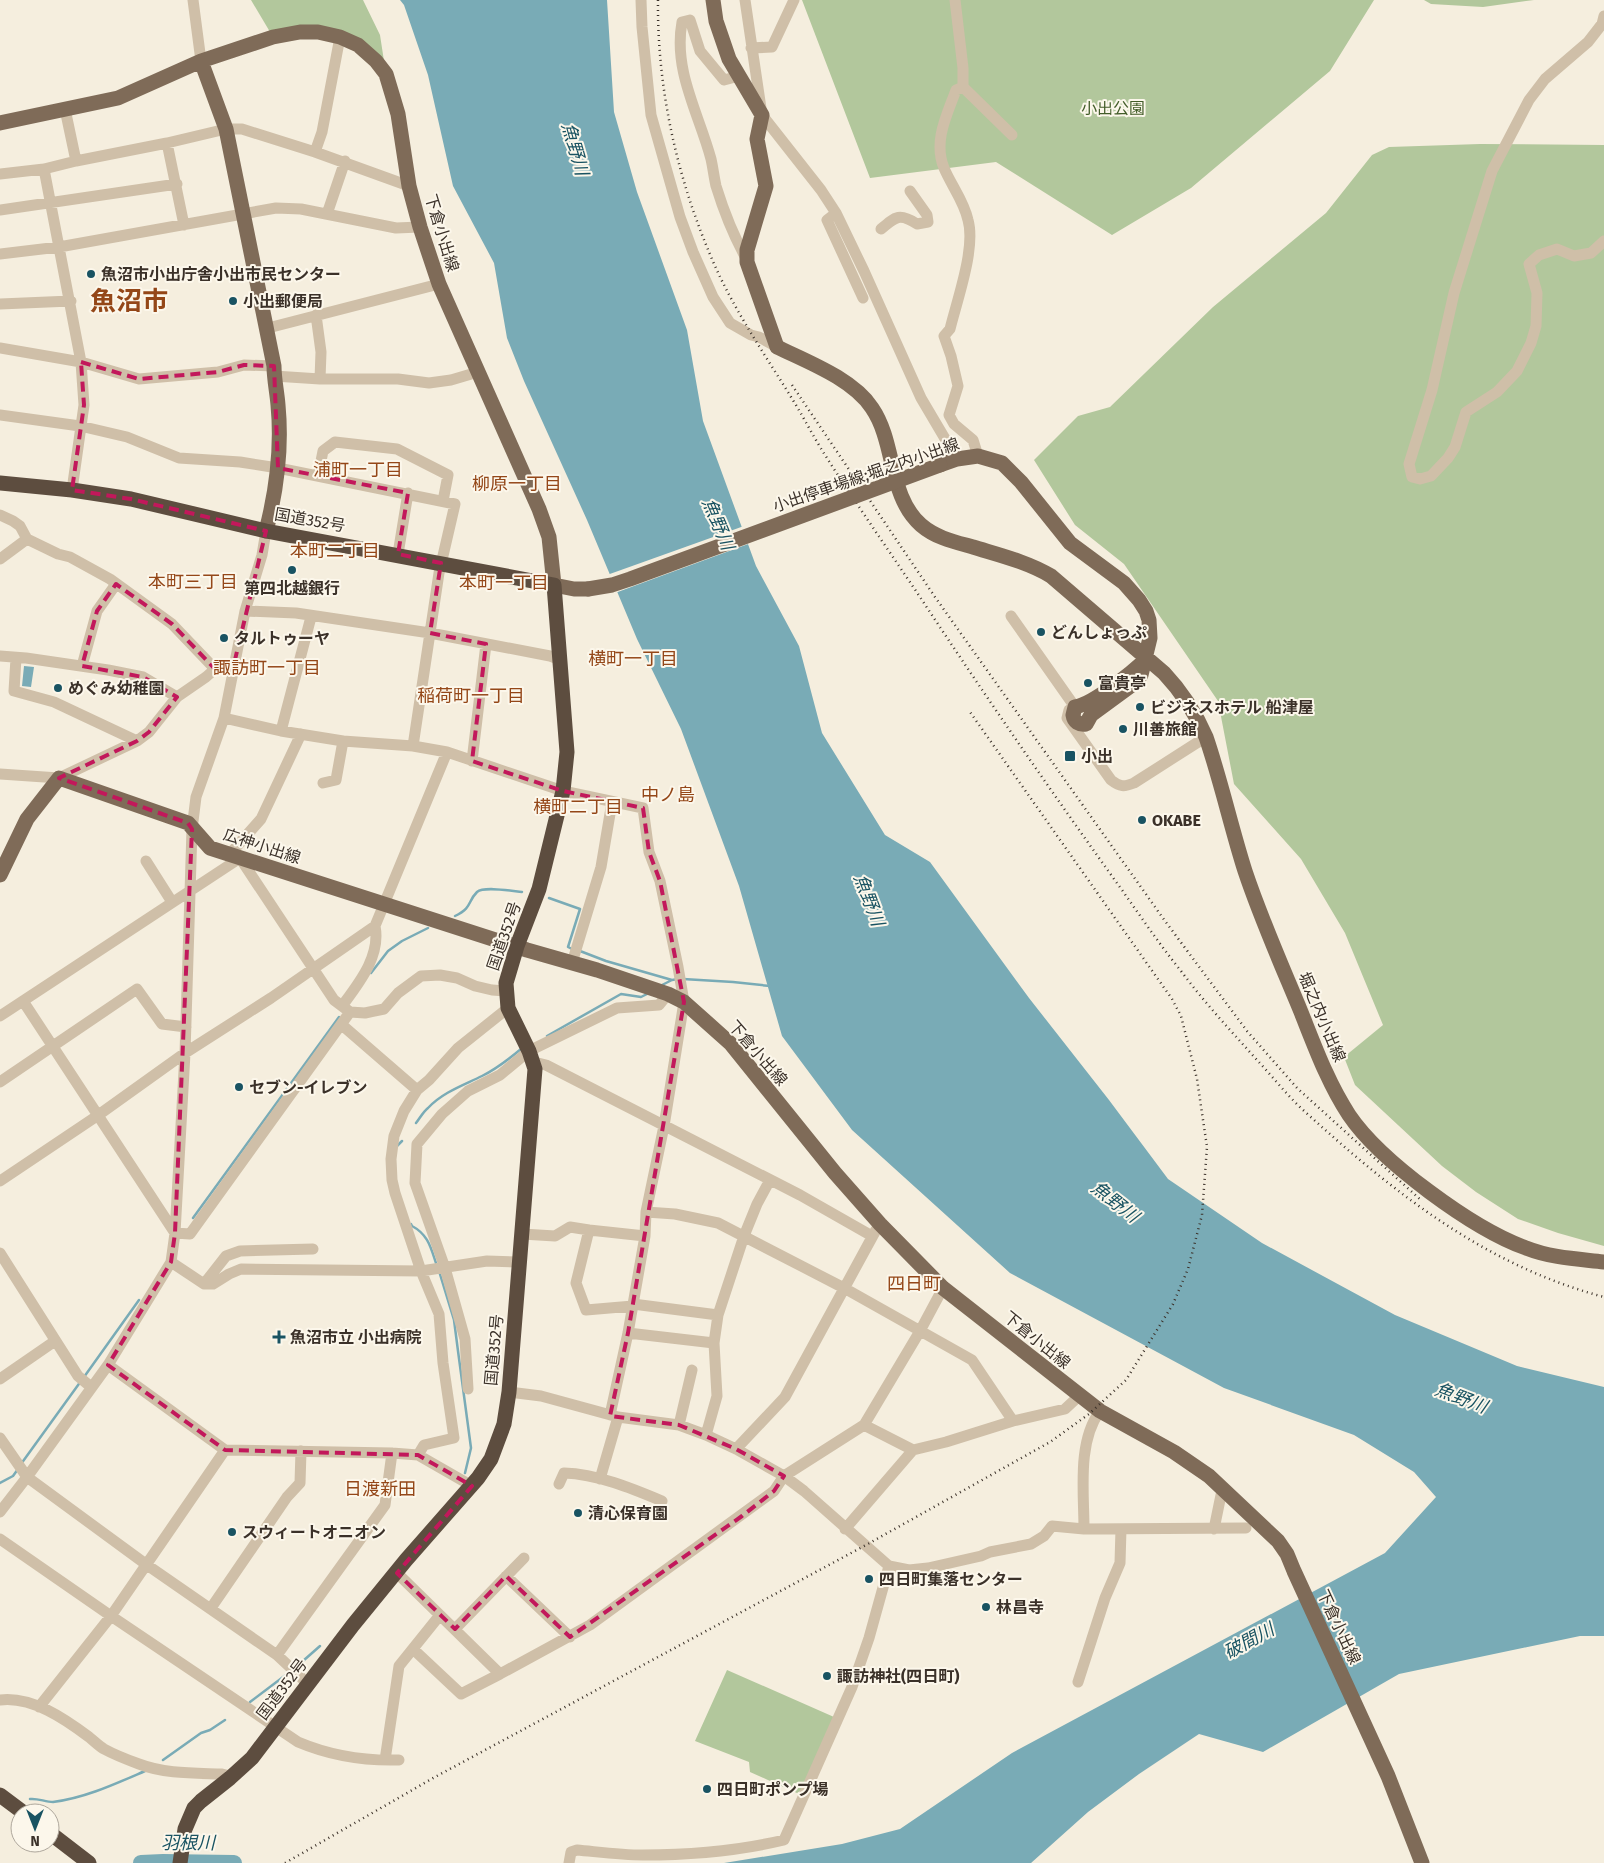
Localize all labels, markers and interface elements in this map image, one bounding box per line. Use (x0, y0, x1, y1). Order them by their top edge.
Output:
park label: 小出公園 (1081, 99, 1145, 118)
water label: 魚野川 (557, 120, 594, 180)
street label: 下倉小出線 (421, 192, 463, 274)
place label: 魚沼市小出庁舎小出市民センター (101, 265, 341, 284)
marker: 魚沼市小出庁舎小出市民センター (85, 268, 97, 280)
district label: 魚沼市 (90, 286, 168, 317)
place label: 小出郵便局 (243, 292, 323, 311)
marker: 小出郵便局 (227, 295, 239, 307)
street label: 小出停車場線;堀之内小出線 (770, 434, 962, 516)
district label: 浦町一丁目 (313, 459, 403, 481)
district label: 柳原一丁目 (472, 473, 562, 495)
water label: 魚野川 (697, 495, 739, 555)
street label: 国道352号 (273, 504, 347, 536)
district label: 本町二丁目 (290, 540, 380, 562)
marker: 第四北越銀行 (286, 564, 298, 576)
district label: 本町三丁目 (148, 571, 238, 593)
district label: 本町一丁目 (459, 572, 549, 594)
place label: 第四北越銀行 (244, 579, 340, 598)
place label: どんしょっぷ (1051, 623, 1147, 642)
marker: どんしょっぷ (1035, 626, 1047, 638)
place label: タルトゥーヤ (234, 629, 330, 648)
marker: タルトゥーヤ (218, 632, 230, 644)
district label: 横町一丁目 (588, 648, 678, 670)
district label: 諏訪町一丁目 (213, 657, 321, 679)
place label: 富貴亭 (1098, 674, 1146, 693)
marker: 富貴亭 (1082, 677, 1094, 689)
place label: めぐみ幼稚園 (68, 679, 164, 698)
marker: めぐみ幼稚園 (52, 682, 64, 694)
district label: 稲荷町一丁目 (417, 685, 525, 707)
place label: ビジネスホテル 船津屋 (1150, 698, 1314, 717)
marker: ビジネスホテル 船津屋 (1134, 701, 1146, 713)
place label: 川善旅館 (1133, 720, 1197, 739)
marker: 川善旅館 (1117, 723, 1129, 735)
place label: 小出 (1081, 747, 1113, 766)
marker: 小出 (1063, 749, 1077, 763)
district label: 中ノ島 (641, 784, 695, 806)
district label: 横町二丁目 (533, 796, 623, 818)
place label: OKABE (1152, 811, 1201, 830)
marker: OKABE (1136, 814, 1148, 826)
street label: 広神小出線 (221, 825, 303, 867)
water label: 魚野川 (849, 871, 890, 931)
street label: 国道352号 (483, 899, 525, 973)
street label: 堀之内小出線 (1294, 969, 1350, 1065)
street label: 下倉小出線 (725, 1017, 791, 1089)
place label: セブン-イレブン (249, 1078, 368, 1097)
marker: セブン-イレブン (233, 1081, 245, 1093)
water label: 魚野川 (1087, 1177, 1145, 1229)
district label: 四日町 (887, 1273, 941, 1295)
street label: 下倉小出線 (1000, 1307, 1074, 1373)
street label: 国道352号 (481, 1313, 507, 1387)
place label: 魚沼市立 小出病院 (290, 1328, 422, 1347)
marker: 魚沼市立 小出病院 (272, 1330, 286, 1344)
water label: 魚野川 (1432, 1378, 1492, 1419)
district label: 日渡新田 (344, 1478, 416, 1500)
place label: 清心保育園 (588, 1504, 668, 1523)
marker: 清心保育園 (572, 1507, 584, 1519)
place label: スウィートオニオン (242, 1523, 386, 1542)
marker: スウィートオニオン (226, 1526, 238, 1538)
place label: 四日町集落センター (879, 1570, 1023, 1589)
marker: 四日町集落センター (863, 1573, 875, 1585)
street label: 下倉小出線 (1313, 1587, 1365, 1667)
place label: 林昌寺 (996, 1598, 1044, 1617)
marker: 林昌寺 (980, 1601, 992, 1613)
water label: 破間川 (1220, 1617, 1280, 1664)
street label: 国道352号 (253, 1655, 311, 1723)
place label: 諏訪神社(四日町) (837, 1667, 959, 1686)
marker: 諏訪神社(四日町) (821, 1670, 833, 1682)
place label: 四日町ポンプ場 (717, 1780, 829, 1799)
marker: 四日町ポンプ場 (701, 1783, 713, 1795)
north arrow (10, 1803, 60, 1853)
text: N (30, 1832, 40, 1849)
water label: 羽根川 (161, 1832, 217, 1854)

